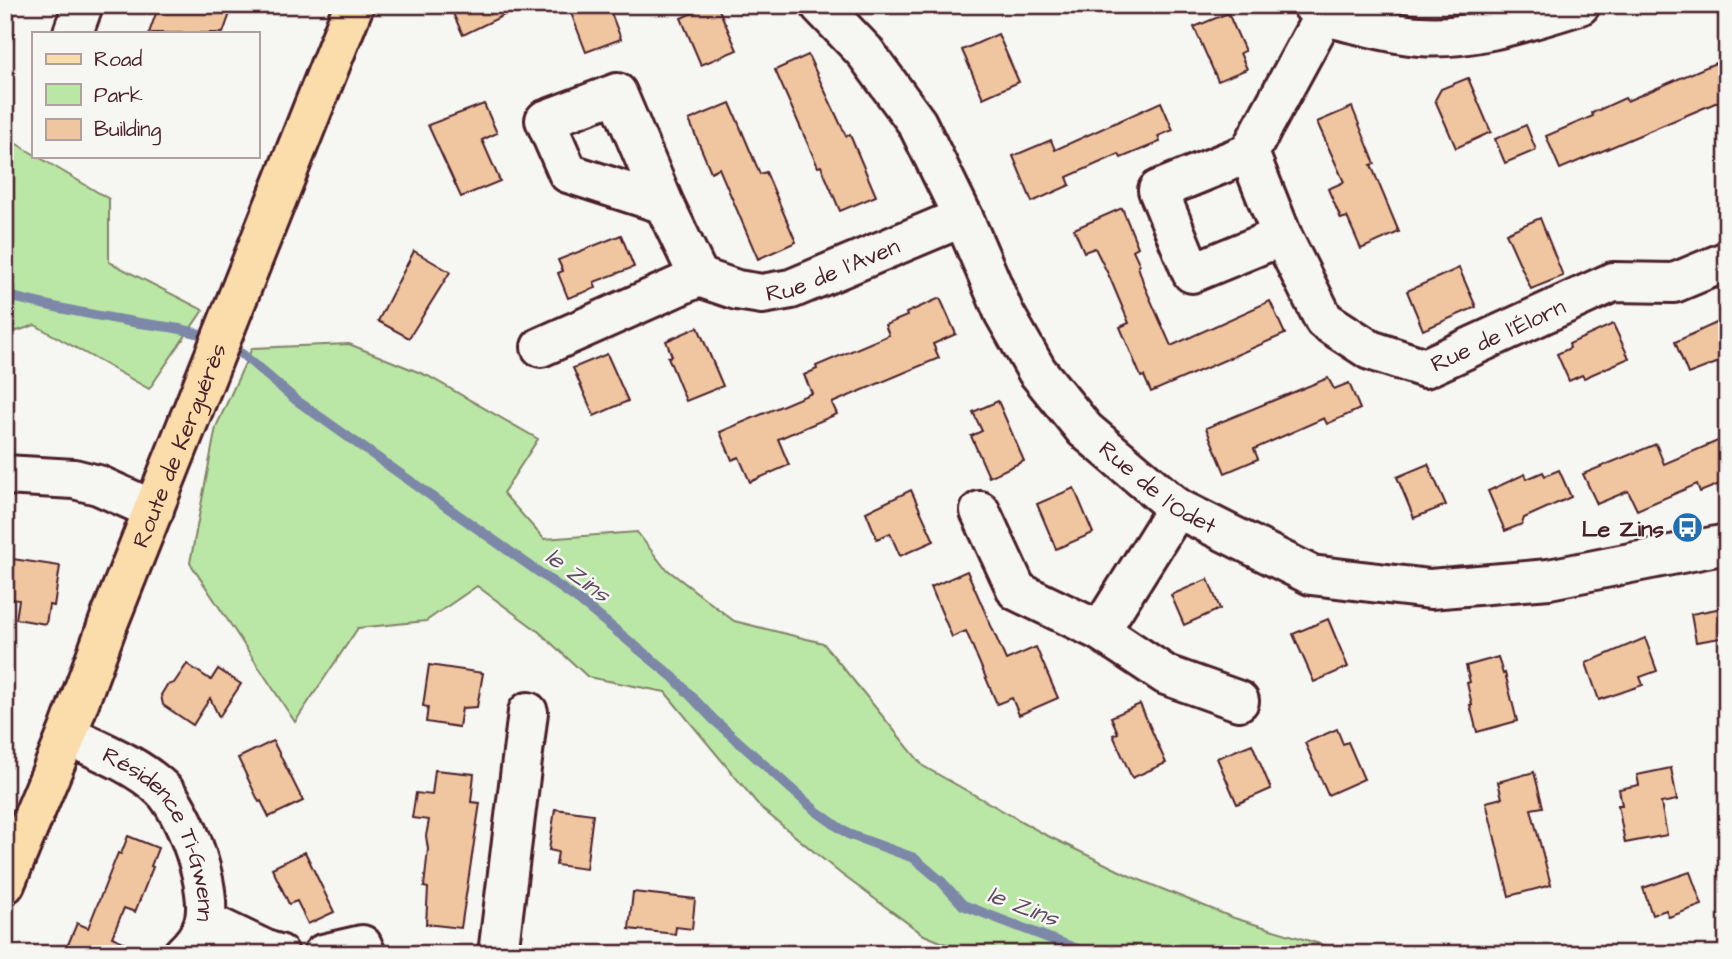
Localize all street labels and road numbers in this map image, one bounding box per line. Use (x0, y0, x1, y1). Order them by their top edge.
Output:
street label: Rue de l'Aven (763, 230, 904, 310)
street label: Rue de l'Élorn (1426, 291, 1571, 380)
street label: Route de Kerguérès (125, 339, 235, 552)
street label: Rue de l'Odet (1092, 434, 1222, 542)
street label: Résidence Ti-Gwenn (97, 739, 221, 924)

